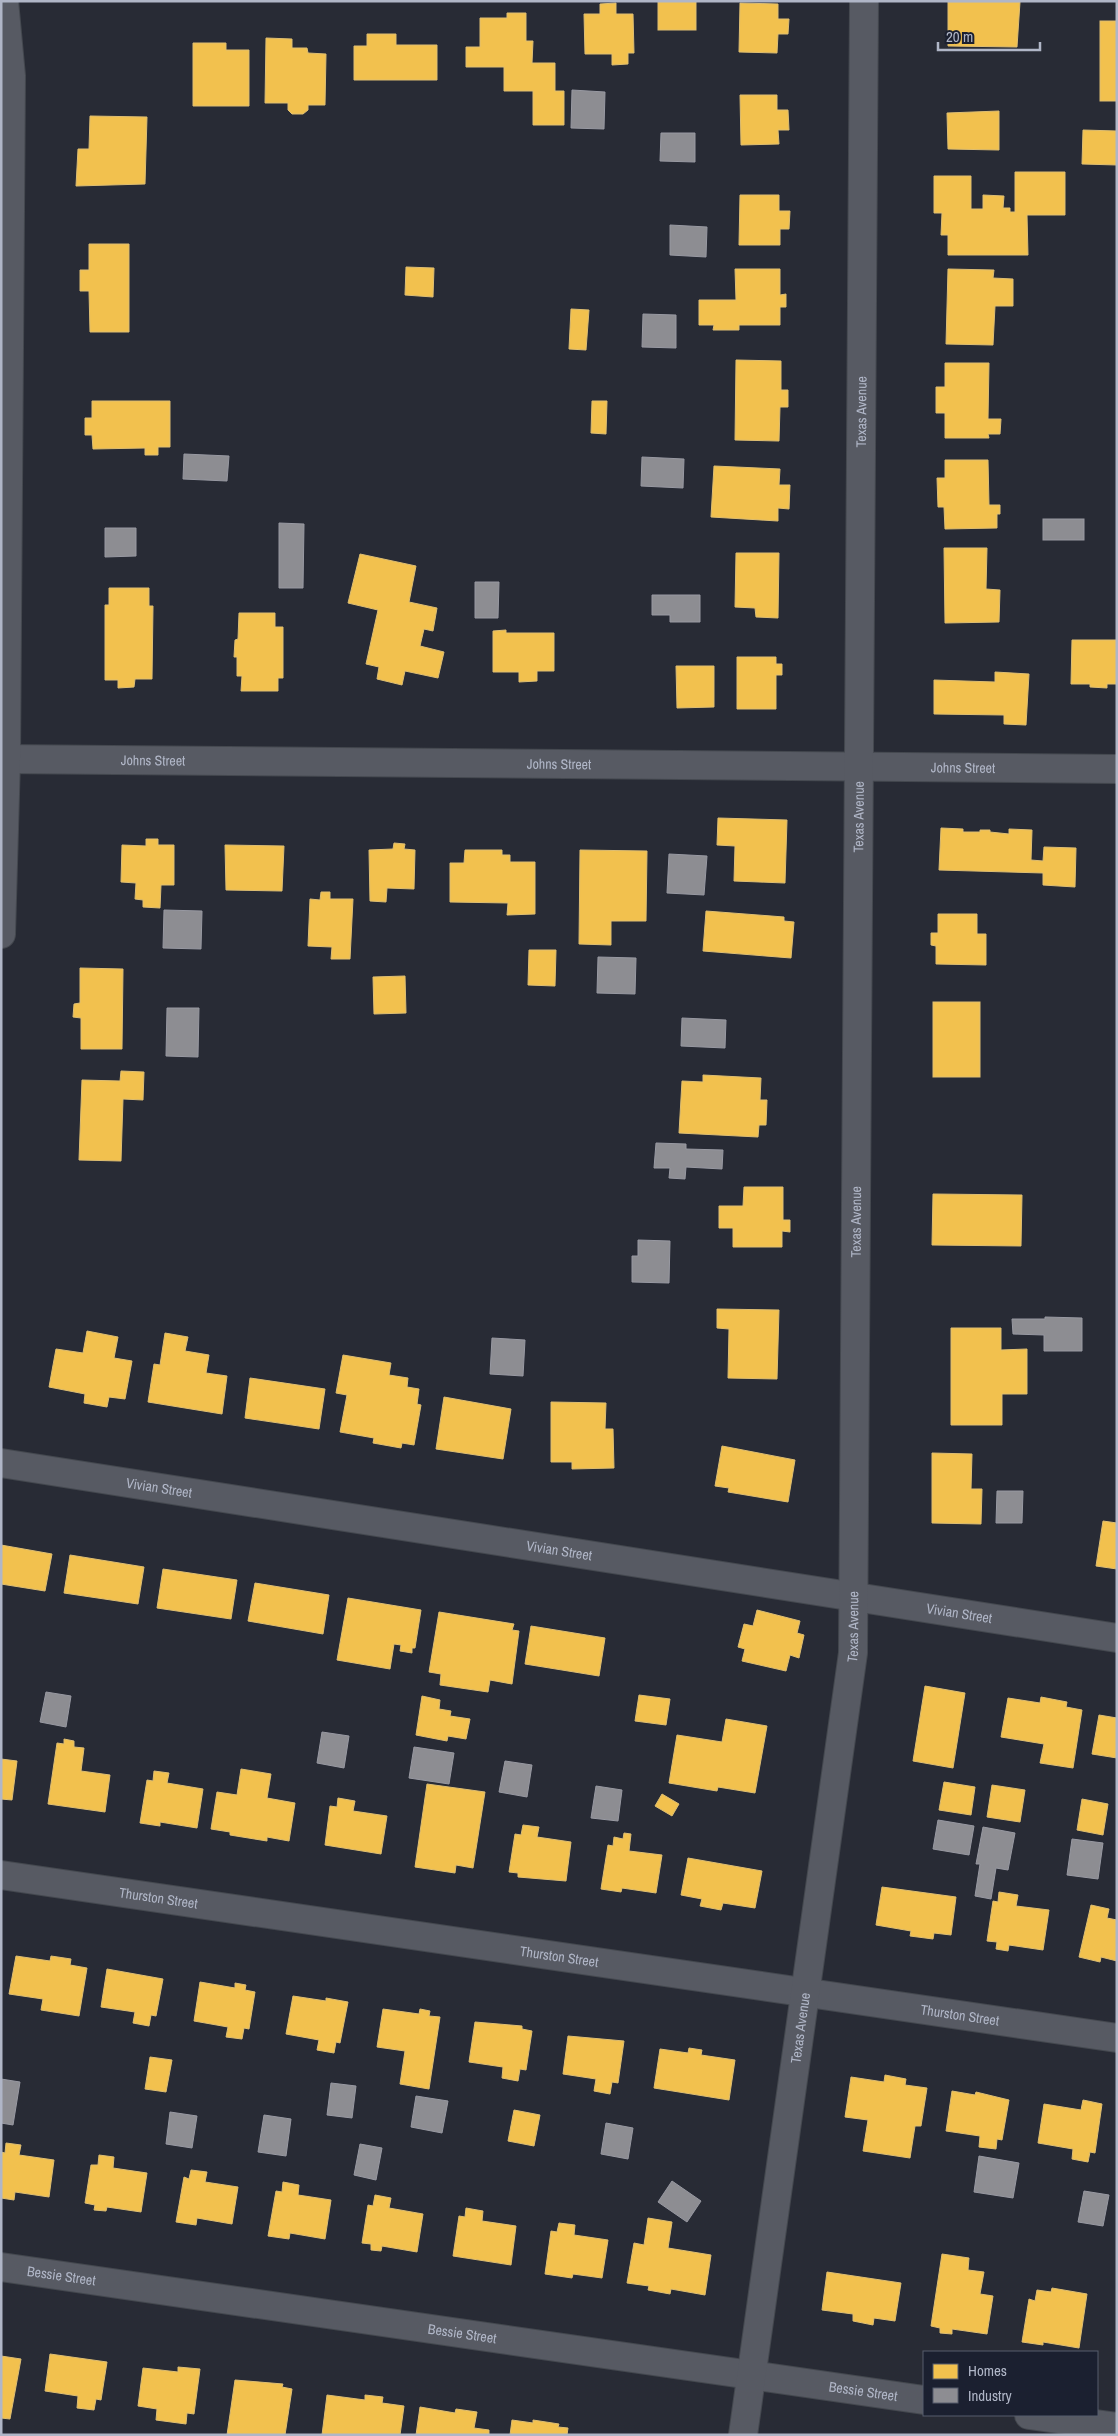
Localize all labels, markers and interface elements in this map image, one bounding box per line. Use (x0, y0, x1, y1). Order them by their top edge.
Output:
scale bar (938, 20, 1040, 52)
text: 20 m (946, 26, 973, 47)
street label: Texas Avenue (852, 376, 871, 447)
street label: Johns Street (121, 751, 185, 770)
street label: Johns Street (527, 755, 591, 773)
street label: Johns Street (931, 758, 995, 777)
street label: Texas Avenue (849, 781, 868, 852)
street label: Texas Avenue (847, 1186, 865, 1257)
street label: Vivian Street (125, 1474, 193, 1502)
street label: Vivian Street (525, 1537, 593, 1565)
street label: Texas Avenue (843, 1591, 862, 1664)
street label: Vivian Street (925, 1599, 993, 1627)
street label: Thurston Street (118, 1883, 199, 1913)
street label: Thurston Street (519, 1942, 600, 1971)
street label: Texas Avenue (786, 1991, 814, 2065)
street label: Thurston Street (919, 2000, 1000, 2030)
street label: Bessie Street (26, 2262, 97, 2290)
street label: Bessie Street (427, 2320, 498, 2347)
legend (923, 2351, 1098, 2416)
text: Homes (968, 2360, 1007, 2381)
street label: Bessie Street (828, 2377, 899, 2405)
text: Industry (968, 2385, 1013, 2406)

